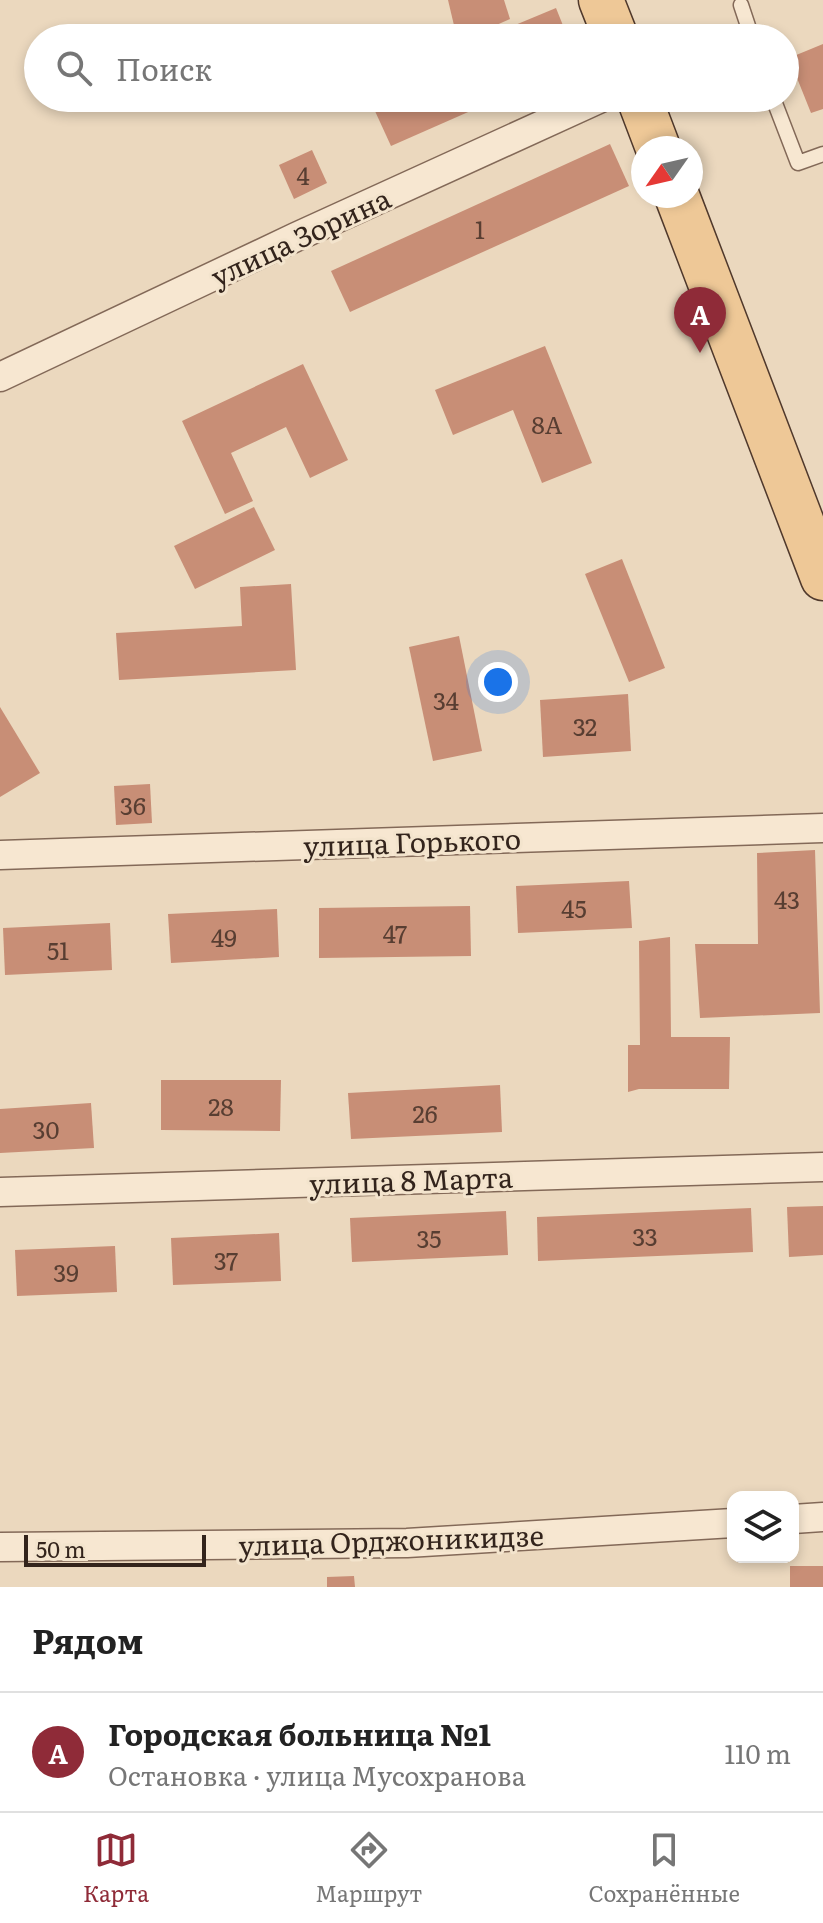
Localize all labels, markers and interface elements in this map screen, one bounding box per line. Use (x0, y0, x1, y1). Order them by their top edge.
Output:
search box (24, 24, 799, 112)
icon: search (52, 46, 96, 90)
text: Поиск (116, 46, 212, 90)
north arrow (631, 136, 703, 208)
house number: 4 (296, 157, 310, 192)
street label: улица Зорина (203, 176, 397, 296)
house number: 1 (475, 211, 485, 246)
pin: A (674, 287, 726, 353)
house number: 8А (532, 406, 563, 441)
your location (478, 662, 518, 702)
house number: 34 (433, 682, 459, 717)
house number: 32 (573, 708, 597, 743)
house number: 36 (120, 787, 146, 822)
street label: улица Горького (302, 816, 522, 866)
house number: 43 (774, 881, 800, 916)
house number: 45 (561, 890, 587, 925)
house number: 47 (383, 915, 407, 950)
house number: 49 (211, 919, 237, 954)
house number: 51 (47, 932, 69, 967)
house number: 28 (208, 1088, 234, 1123)
house number: 26 (412, 1095, 438, 1130)
house number: 30 (33, 1111, 60, 1146)
street label: улица 8 Марта (308, 1154, 514, 1204)
house number: 33 (632, 1218, 658, 1253)
house number: 35 (416, 1220, 442, 1255)
house number: 37 (214, 1242, 238, 1277)
house number: 39 (53, 1254, 79, 1289)
map controls (727, 1491, 799, 1563)
button: layers (727, 1491, 799, 1563)
street label: улица Орджоникидзе (238, 1513, 544, 1565)
scale bar (24, 1531, 206, 1567)
text: 50 m (36, 1532, 86, 1565)
text: Рядом (32, 1614, 144, 1664)
text: Городская больница №1 (108, 1711, 491, 1755)
text: A (48, 1733, 68, 1772)
text: 110 m (724, 1733, 791, 1772)
text: Остановка · улица Мусохранова (108, 1755, 526, 1794)
tab: Карта (83, 1828, 149, 1909)
tab: Маршрут (315, 1828, 422, 1909)
tab: Сохранённые (588, 1828, 740, 1909)

